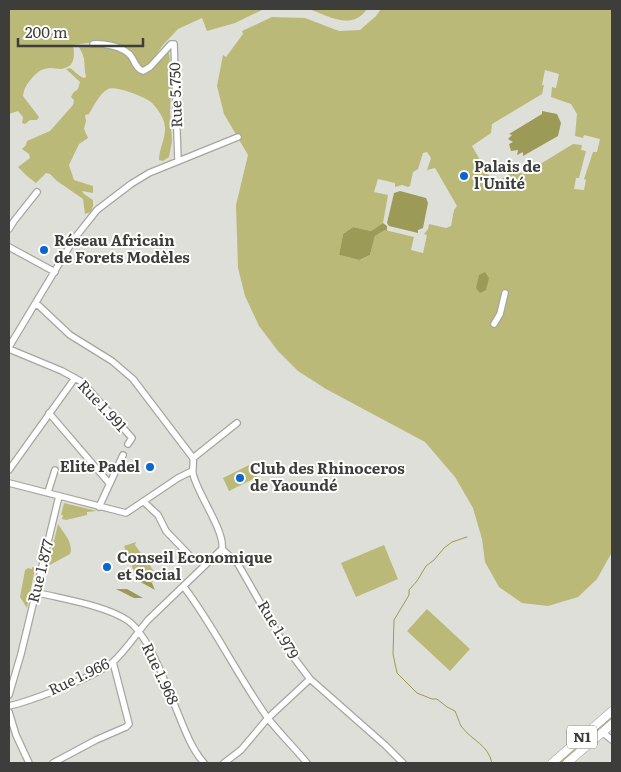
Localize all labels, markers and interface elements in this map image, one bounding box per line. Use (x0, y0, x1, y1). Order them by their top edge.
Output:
scale bar (18, 15, 142, 47)
text: 200 m (25, 20, 68, 43)
street label: Rue 5.750 (162, 61, 187, 128)
place label: Palais de l'Unité (474, 154, 541, 194)
marker: Palais de l'Unité (458, 170, 470, 182)
place label: Réseau Africain de Forets Modèles (54, 228, 190, 268)
marker: Réseau Africain de Forets Modèles (38, 244, 50, 256)
street label: Rue 1.991 (73, 374, 133, 436)
place label: Elite Padel (60, 454, 141, 477)
place label: Club des Rhinoceros de Yaoundé (250, 456, 405, 496)
marker: Elite Padel (144, 461, 156, 473)
marker: Club des Rhinoceros de Yaoundé (234, 472, 246, 484)
street label: Rue 1.877 (21, 536, 59, 605)
place label: Conseil Economique et Social (117, 545, 273, 585)
marker: Conseil Economique et Social (101, 561, 113, 573)
street label: Rue 1.979 (253, 596, 306, 663)
street label: Rue 1.968 (137, 639, 186, 708)
street label: Rue 1.966 (44, 651, 113, 700)
road number: N1 (567, 726, 597, 749)

